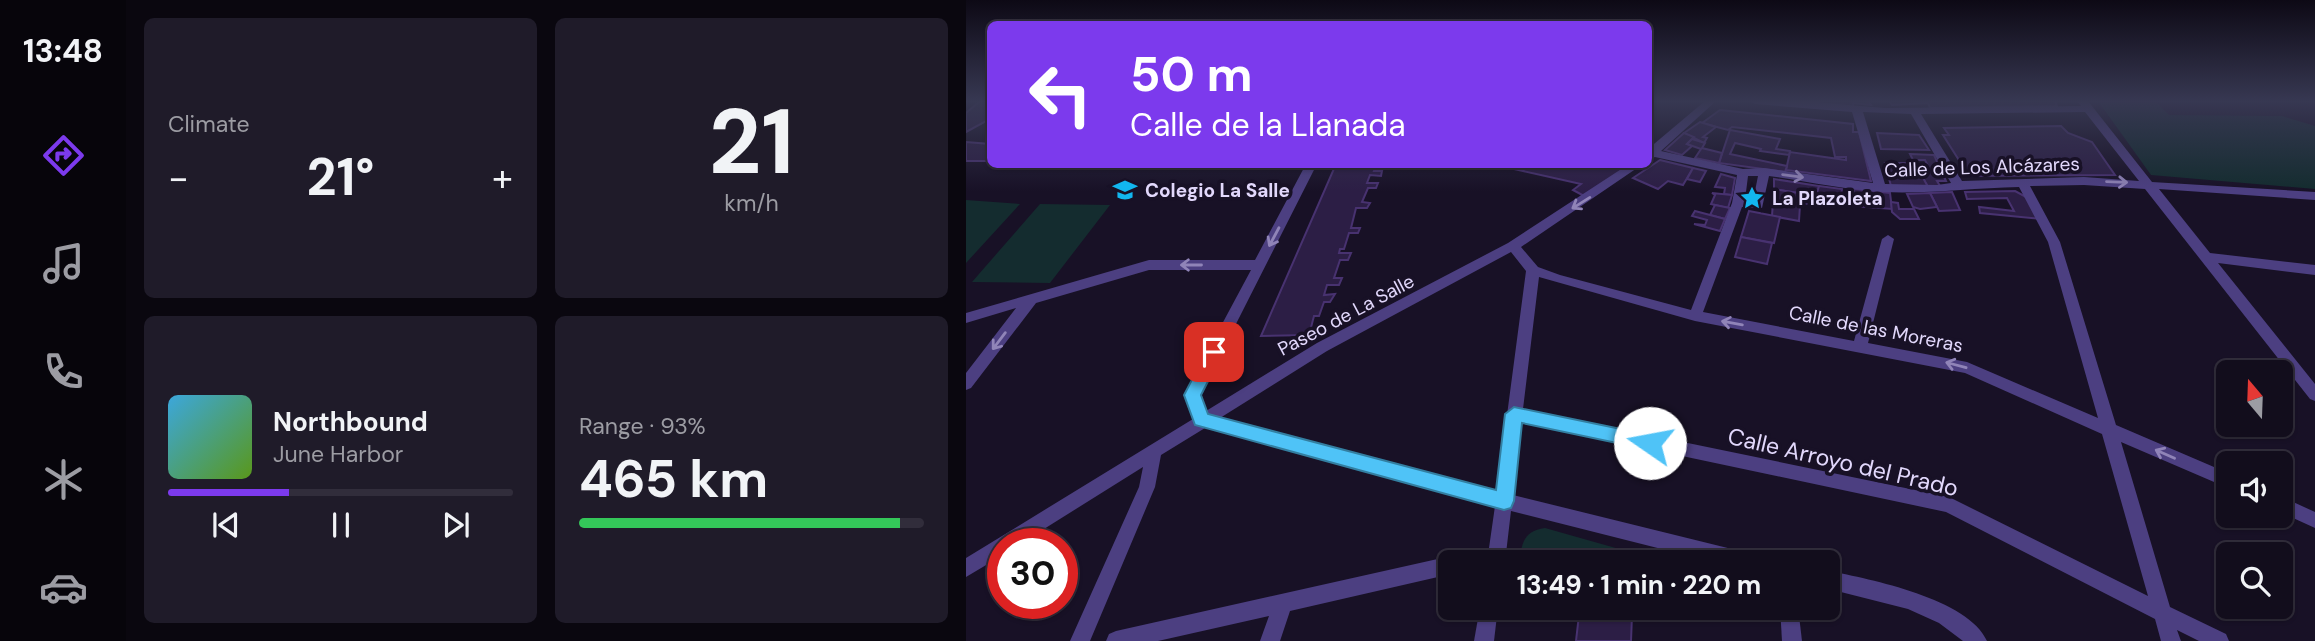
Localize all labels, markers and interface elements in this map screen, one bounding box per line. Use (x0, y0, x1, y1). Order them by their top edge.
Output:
text: 13:48 (23, 30, 103, 72)
text: 50 m (1130, 42, 1253, 106)
icon: left (1015, 49, 1106, 140)
text: 21 (709, 83, 794, 201)
text: Calle de la Llanada (1130, 104, 1406, 146)
text: Climate (168, 109, 250, 139)
icon: directions (39, 131, 88, 180)
text: 21° (307, 143, 374, 211)
street label: Calle de Los Alcázares (1884, 151, 2080, 183)
text: − (168, 153, 189, 203)
text: + (492, 153, 513, 203)
one-way arrow (1781, 170, 1804, 183)
school or university icon: Colegio La Salle (1111, 176, 1139, 204)
one-way arrow (2105, 176, 2128, 189)
place label: Colegio La Salle (1145, 178, 1290, 203)
place icon: La Plazoleta (1738, 184, 1766, 212)
place label: La Plazoleta (1772, 186, 1883, 211)
text: km/h (724, 188, 779, 218)
one-way arrow (1572, 196, 1592, 210)
one-way arrow (1267, 226, 1281, 246)
icon: music (39, 239, 88, 288)
one-way arrow (1180, 258, 1203, 272)
street label: Paseo de La Salle (1273, 268, 1419, 362)
street label: Calle de las Moreras (1787, 300, 1965, 358)
one-way arrow (1721, 316, 1744, 329)
pin (1184, 322, 1244, 382)
one-way arrow (991, 331, 1006, 350)
icon: arrive (1195, 333, 1233, 371)
icon: phone (39, 347, 88, 396)
one-way arrow (1945, 358, 1968, 371)
north arrow (2216, 360, 2292, 438)
map controls (2216, 360, 2293, 619)
text: Northbound (273, 405, 428, 439)
position arrow (1613, 406, 1687, 480)
text: Range · 93% (579, 411, 706, 441)
street label: Calle Arroyo del Prado (1725, 421, 1961, 503)
text: June Harbor (273, 439, 403, 469)
text: 465 km (579, 445, 768, 513)
one-way arrow (2155, 447, 2176, 460)
button: sound (2216, 451, 2293, 528)
icon: climate (39, 455, 88, 504)
icon: previous (207, 506, 245, 544)
icon: pause (322, 506, 360, 544)
icon: next (437, 506, 475, 544)
speed limit sign: 30 (987, 528, 1078, 619)
button: search (2216, 542, 2293, 619)
icon: car (39, 563, 88, 612)
text: 13:49 · 1 min · 220 m (1517, 568, 1761, 602)

